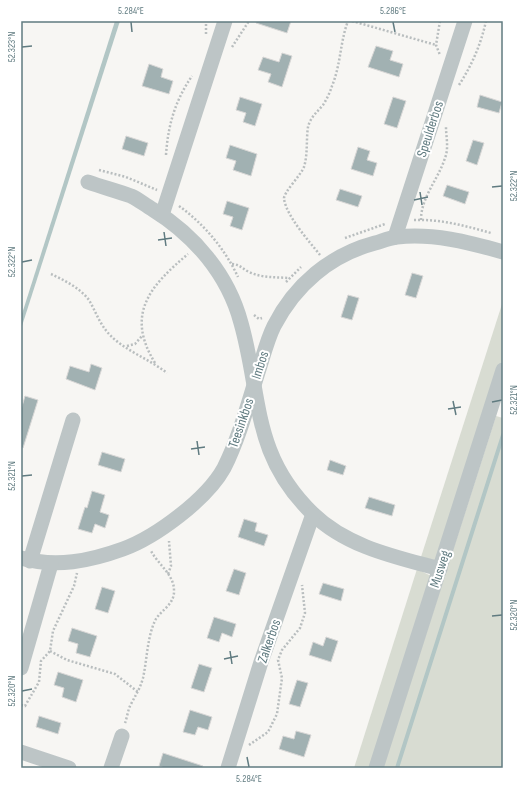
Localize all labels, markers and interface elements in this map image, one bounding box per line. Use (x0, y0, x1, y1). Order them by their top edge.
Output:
text: 5.284°E (118, 5, 144, 17)
text: 5.286°E (380, 5, 406, 17)
text: 52.323°N (6, 32, 18, 62)
street label: Speulderbos (413, 99, 447, 159)
text: 52.322°N (508, 171, 520, 201)
text: 52.322°N (6, 247, 18, 277)
street label: Imbos (248, 349, 272, 381)
text: 52.321°N (508, 385, 520, 415)
street label: Teesinkbos (225, 396, 257, 450)
text: 52.321°N (6, 461, 18, 491)
street label: Musweg (426, 548, 454, 590)
text: 52.320°N (508, 600, 520, 630)
street label: Zalkerbos (254, 617, 284, 665)
text: 52.320°N (6, 676, 18, 706)
text: 5.284°E (236, 773, 262, 785)

